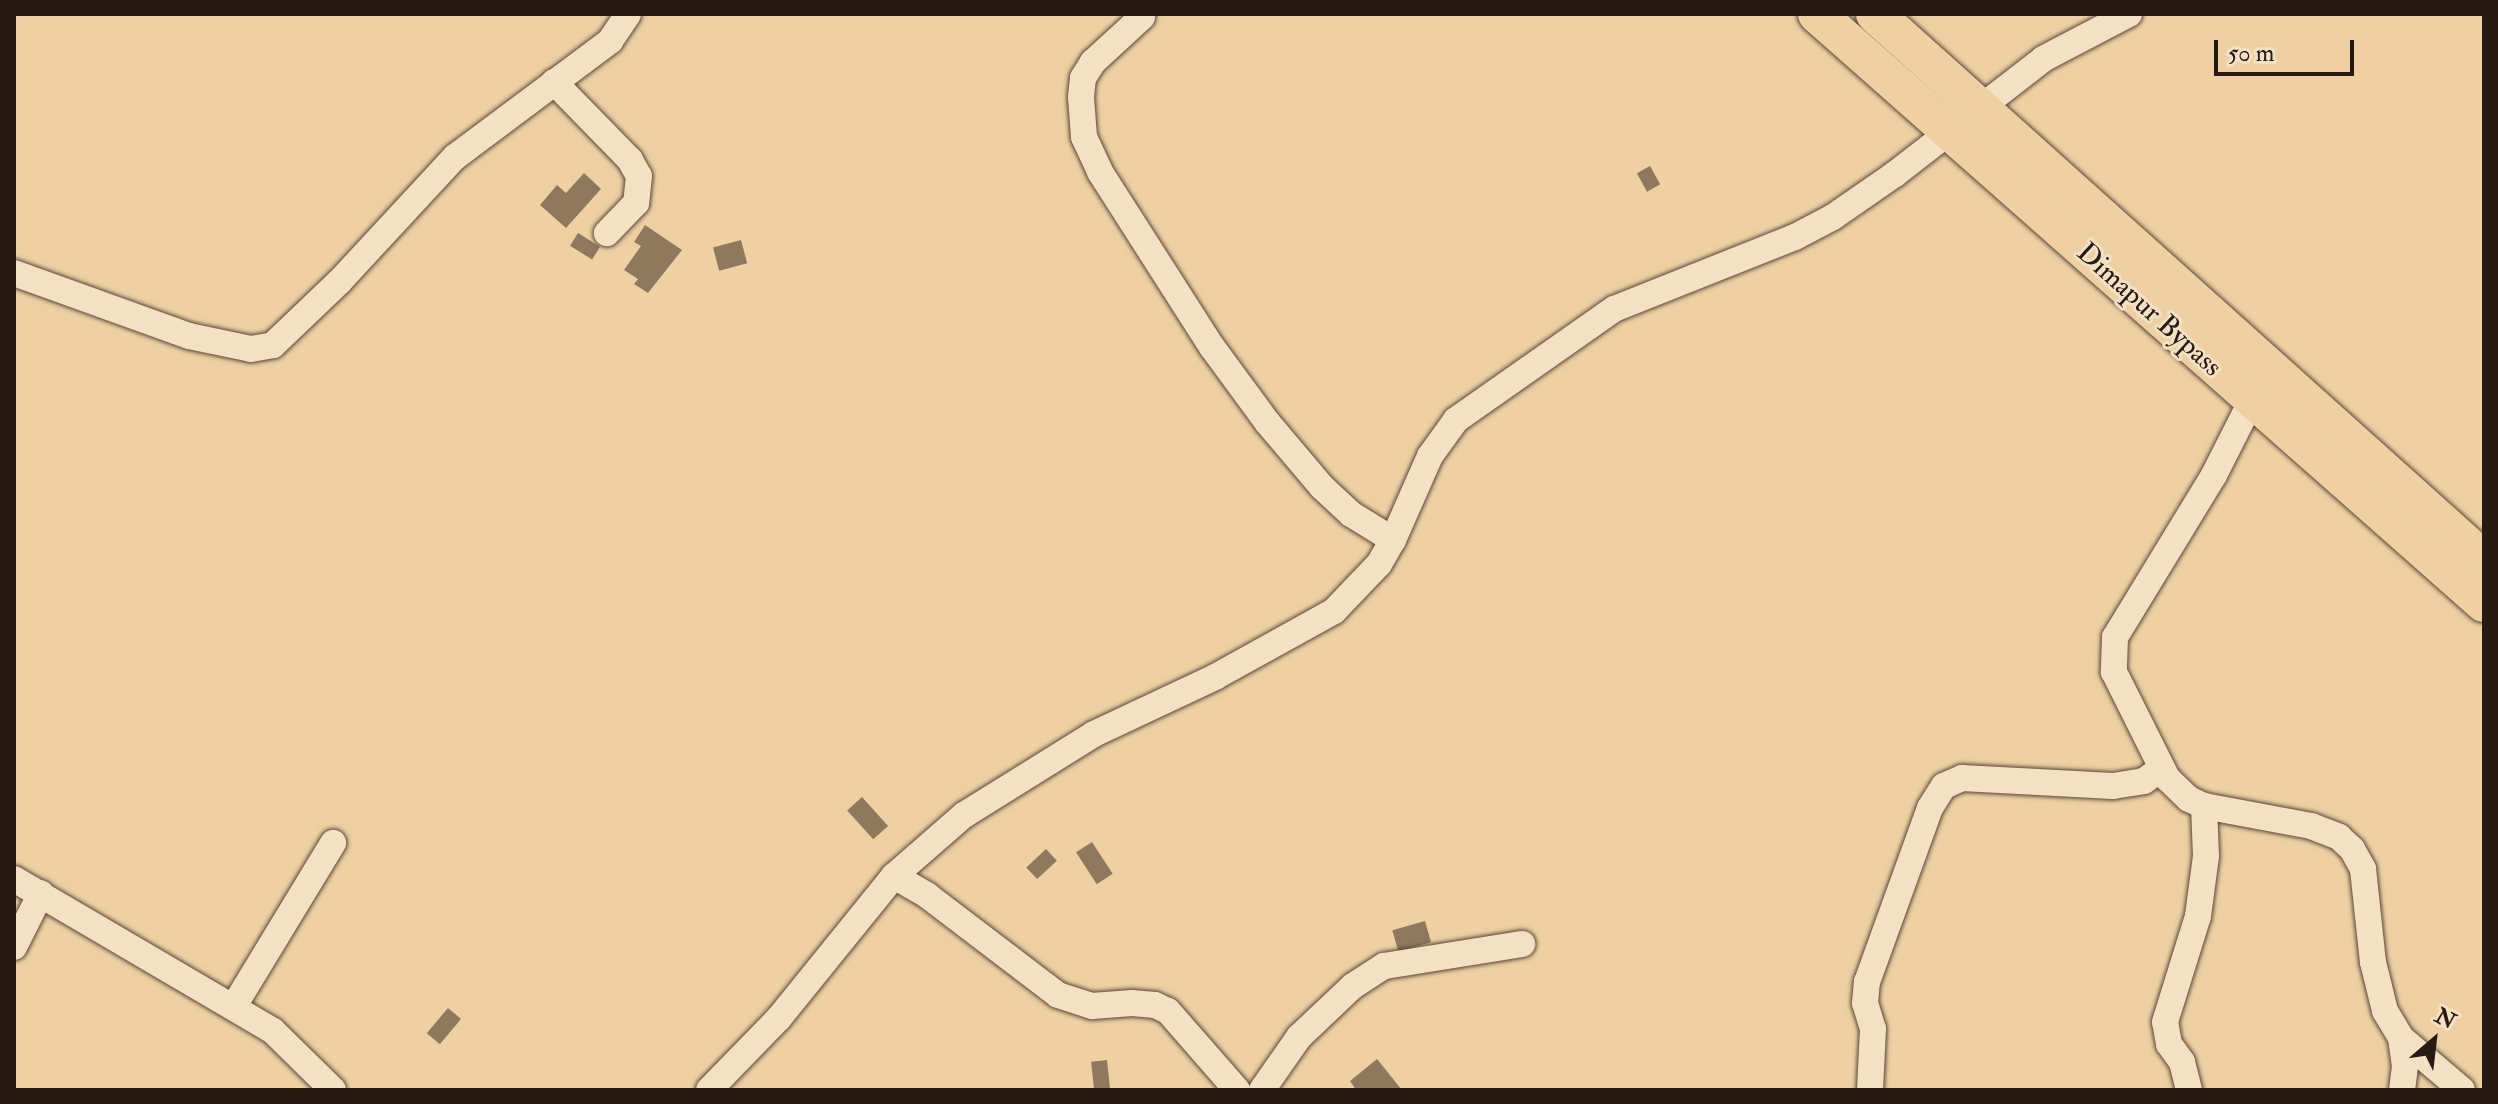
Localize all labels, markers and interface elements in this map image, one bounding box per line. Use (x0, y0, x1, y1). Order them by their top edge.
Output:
scale bar (2218, 24, 2358, 74)
text: 50 m (2228, 38, 2274, 69)
street label: Dimapur Bypass (2069, 236, 2229, 384)
north arrow (2394, 1000, 2474, 1080)
text: N (2430, 1002, 2461, 1036)

